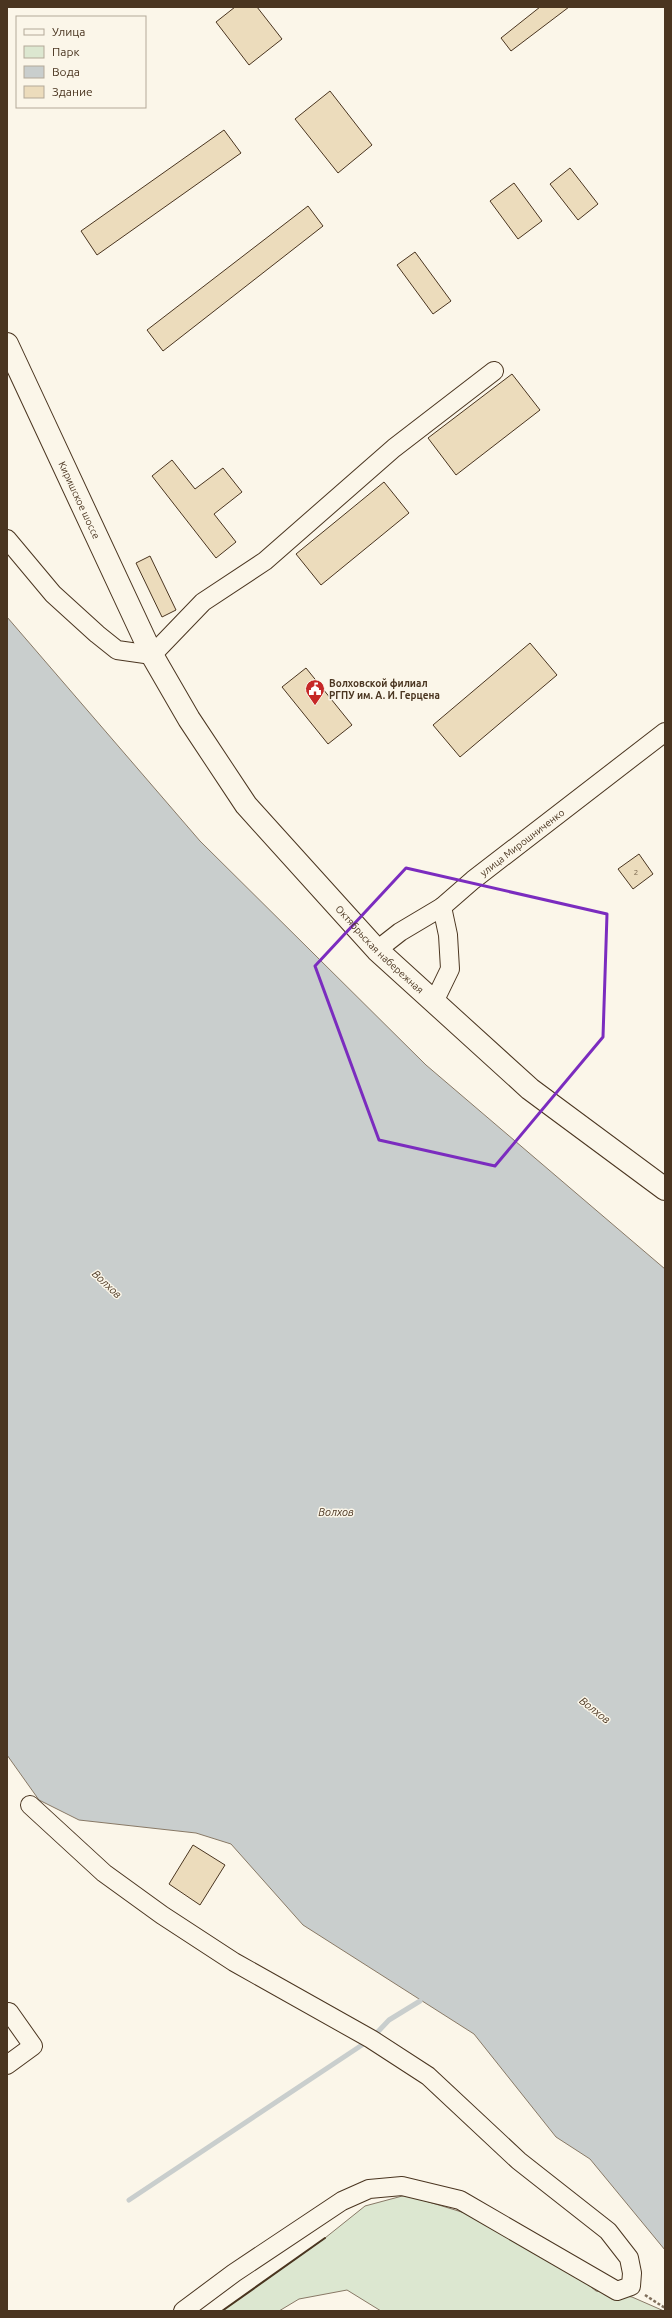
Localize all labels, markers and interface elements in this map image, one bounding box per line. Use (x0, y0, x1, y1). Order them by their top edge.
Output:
legend (16, 16, 146, 108)
text: Улица (52, 25, 85, 38)
text: Парк (52, 45, 80, 58)
text: Вода (52, 65, 80, 78)
text: Здание (52, 85, 93, 98)
street label: Киришское шоссе (56, 460, 102, 541)
public building icon: Волховской филиал РГПУ им. А. И. Герцена (304, 678, 326, 706)
place label: Волховской филиал РГПУ им. А. И. Герцена (329, 678, 440, 701)
street label: улица Мирошниченко (478, 807, 567, 879)
house number: 2 (634, 868, 638, 877)
street label: Октябрьская набережная (333, 903, 426, 996)
water label: Волхов (90, 1267, 124, 1301)
water label: Волхов (318, 1506, 354, 1518)
water label: Волхов (577, 1694, 613, 1726)

